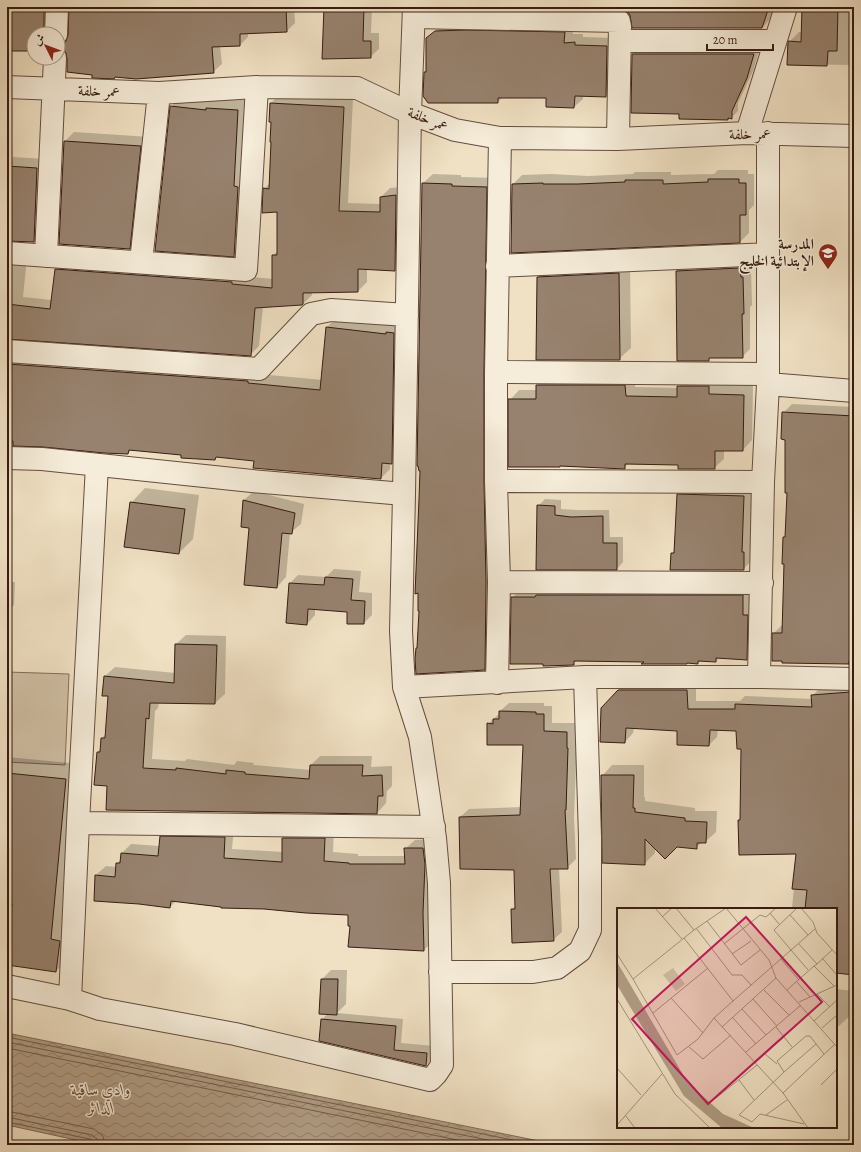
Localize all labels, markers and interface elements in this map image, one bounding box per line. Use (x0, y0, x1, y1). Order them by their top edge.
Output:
north arrow (26, 26, 66, 66)
scale bar (707, 26, 773, 52)
text: ش (30, 31, 48, 49)
text: 20 m (713, 32, 737, 48)
street label: عمر خلفة (78, 80, 120, 102)
street label: عمر خلفة (405, 102, 451, 136)
street label: عمر خلفة (729, 124, 771, 144)
place label: المدرسة الإبتدائية الخليج (739, 234, 814, 275)
school or university icon: المدرسة الإبتدائية الخليج (817, 242, 839, 270)
inset map (617, 908, 837, 1128)
water label: وادي ساقية الدائر (69, 1079, 131, 1119)

